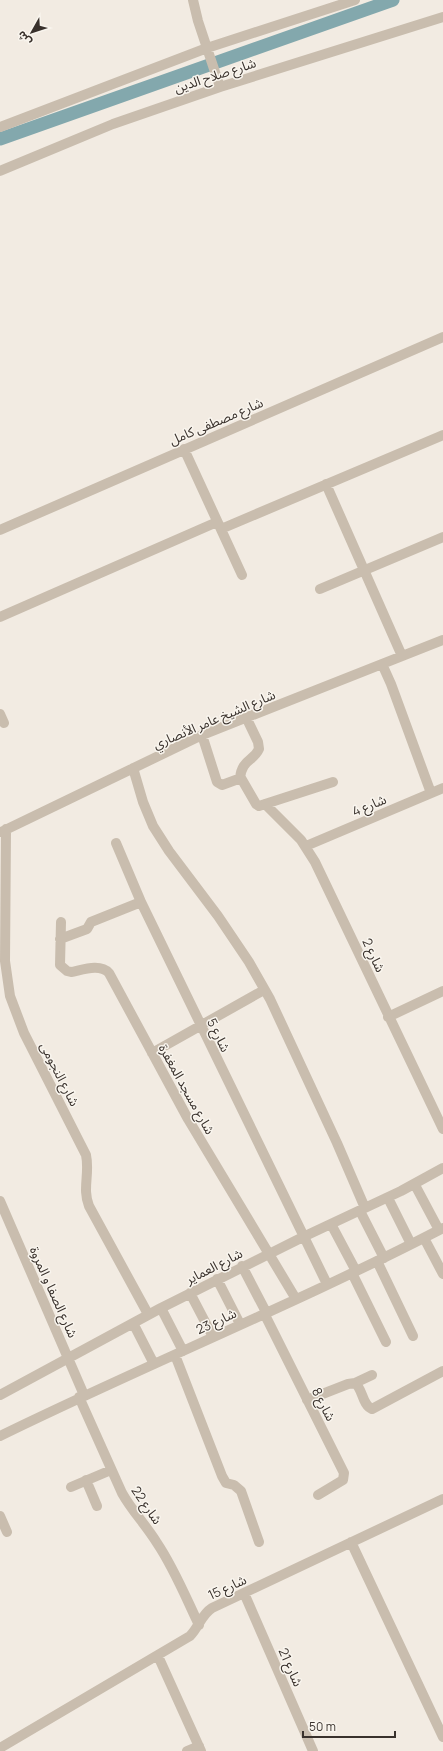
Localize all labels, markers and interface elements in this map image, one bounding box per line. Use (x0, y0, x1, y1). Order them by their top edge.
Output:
north arrow (12, 12, 52, 52)
text: ش (13, 28, 34, 49)
street label: شارع صلاح الدين (172, 53, 259, 99)
street label: شارع مصطفى كامل (166, 393, 267, 451)
street label: شارع الشيخ عامر الأنصاري (150, 685, 279, 755)
street label: شارع 4 (349, 790, 390, 822)
street label: شارع 2 (357, 935, 390, 976)
street label: شارع 5 (201, 1015, 235, 1056)
street label: شارع النجومى (34, 1039, 84, 1110)
street label: شارع مسجد المغفرة (153, 1041, 219, 1138)
street label: شارع الصفا و المروة (24, 1243, 82, 1341)
street label: شارع العماير (182, 1244, 246, 1290)
street label: شارع 23 (193, 1304, 240, 1340)
street label: شارع 8 (306, 1384, 340, 1425)
street label: شارع 22 (126, 1482, 167, 1529)
street label: شارع 15 (205, 1570, 250, 1606)
street label: شارع 21 (273, 1645, 307, 1690)
scale bar (303, 1713, 395, 1739)
text: 50 m (309, 1718, 336, 1735)

